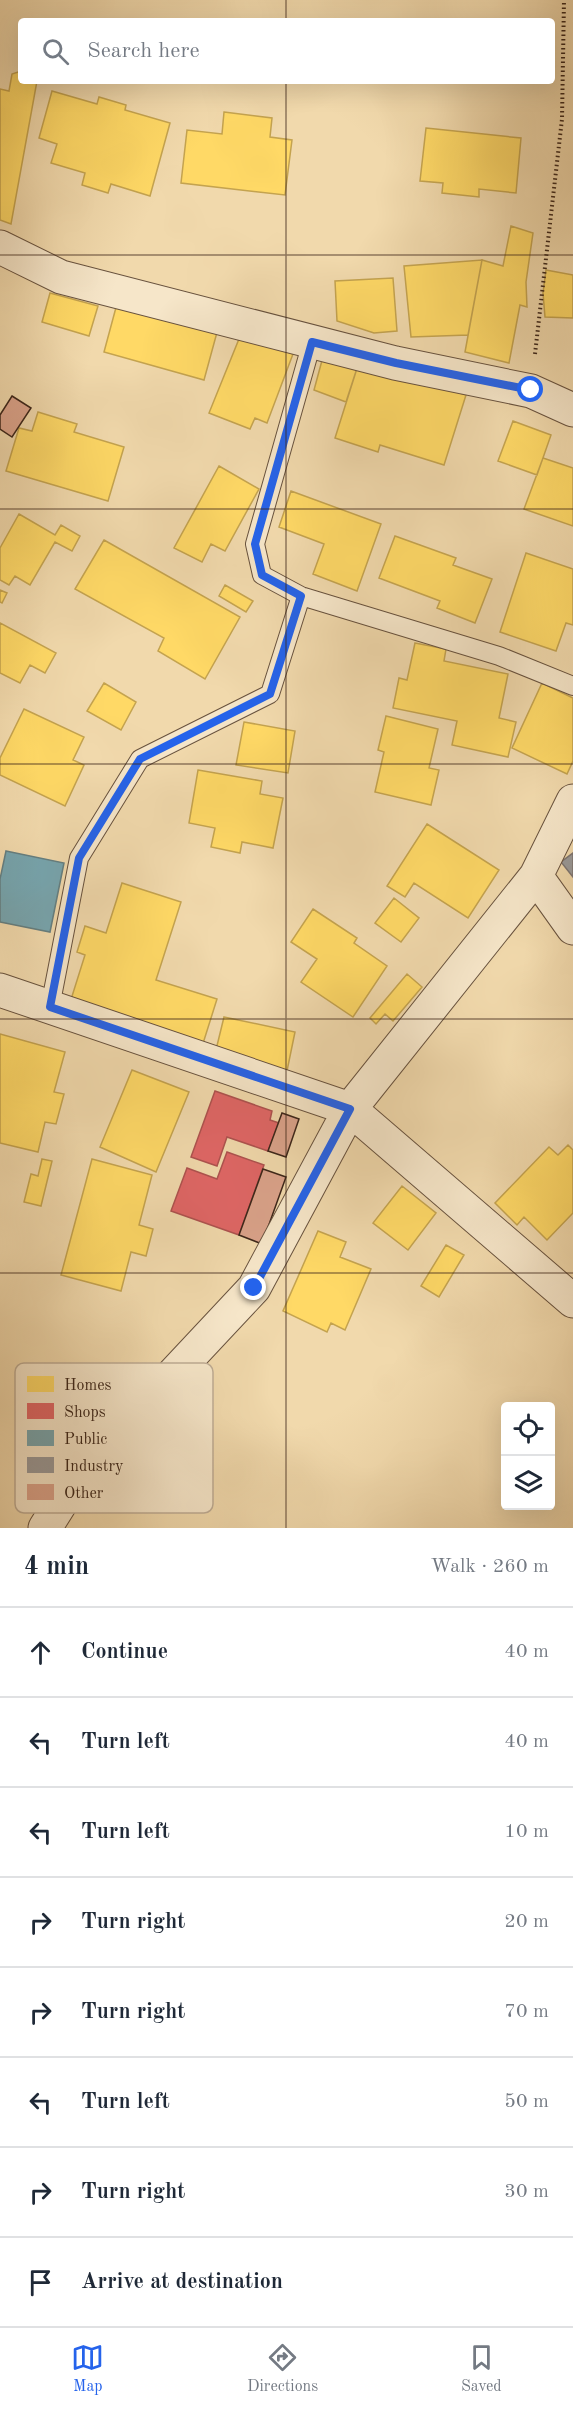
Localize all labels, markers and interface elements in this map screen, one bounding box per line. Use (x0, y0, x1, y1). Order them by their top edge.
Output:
search box (18, 18, 555, 84)
icon: search (39, 35, 72, 68)
text: Search here (87, 40, 200, 62)
route start (517, 376, 543, 402)
route end (240, 1274, 266, 1300)
legend (15, 1363, 213, 1513)
text: Homes (64, 1378, 112, 1394)
map controls (501, 1402, 555, 1510)
button: locate (501, 1402, 555, 1456)
text: Shops (64, 1405, 106, 1421)
text: Public (64, 1432, 107, 1448)
button: layers (501, 1456, 555, 1510)
text: Industry (64, 1459, 124, 1475)
text: Other (64, 1486, 104, 1502)
text: 4 min (24, 1554, 89, 1580)
text: Walk · 260 m (430, 1557, 549, 1577)
icon: ahead (24, 1636, 57, 1669)
text: Continue (81, 1641, 168, 1663)
text: 40 m (504, 1642, 549, 1662)
icon: left (24, 1726, 57, 1759)
text: Turn left (81, 1731, 170, 1753)
text: 40 m (504, 1732, 549, 1752)
icon: left (24, 1816, 57, 1849)
text: Turn left (81, 1821, 170, 1843)
text: 10 m (504, 1822, 549, 1842)
icon: right (24, 1906, 57, 1939)
text: Turn right (81, 1911, 185, 1933)
text: 20 m (504, 1912, 549, 1932)
icon: right (24, 1996, 57, 2029)
text: Turn right (81, 2001, 185, 2023)
text: 70 m (504, 2002, 549, 2022)
icon: left (24, 2086, 57, 2119)
text: Turn left (81, 2091, 170, 2113)
text: 50 m (504, 2092, 549, 2112)
icon: right (24, 2176, 57, 2209)
text: Turn right (81, 2181, 185, 2203)
text: 30 m (504, 2182, 549, 2202)
icon: arrive (24, 2266, 57, 2299)
text: Arrive at destination (81, 2271, 283, 2293)
tab: Map (71, 2341, 104, 2397)
tab: Directions (247, 2341, 318, 2397)
tab: Saved (461, 2341, 502, 2397)

